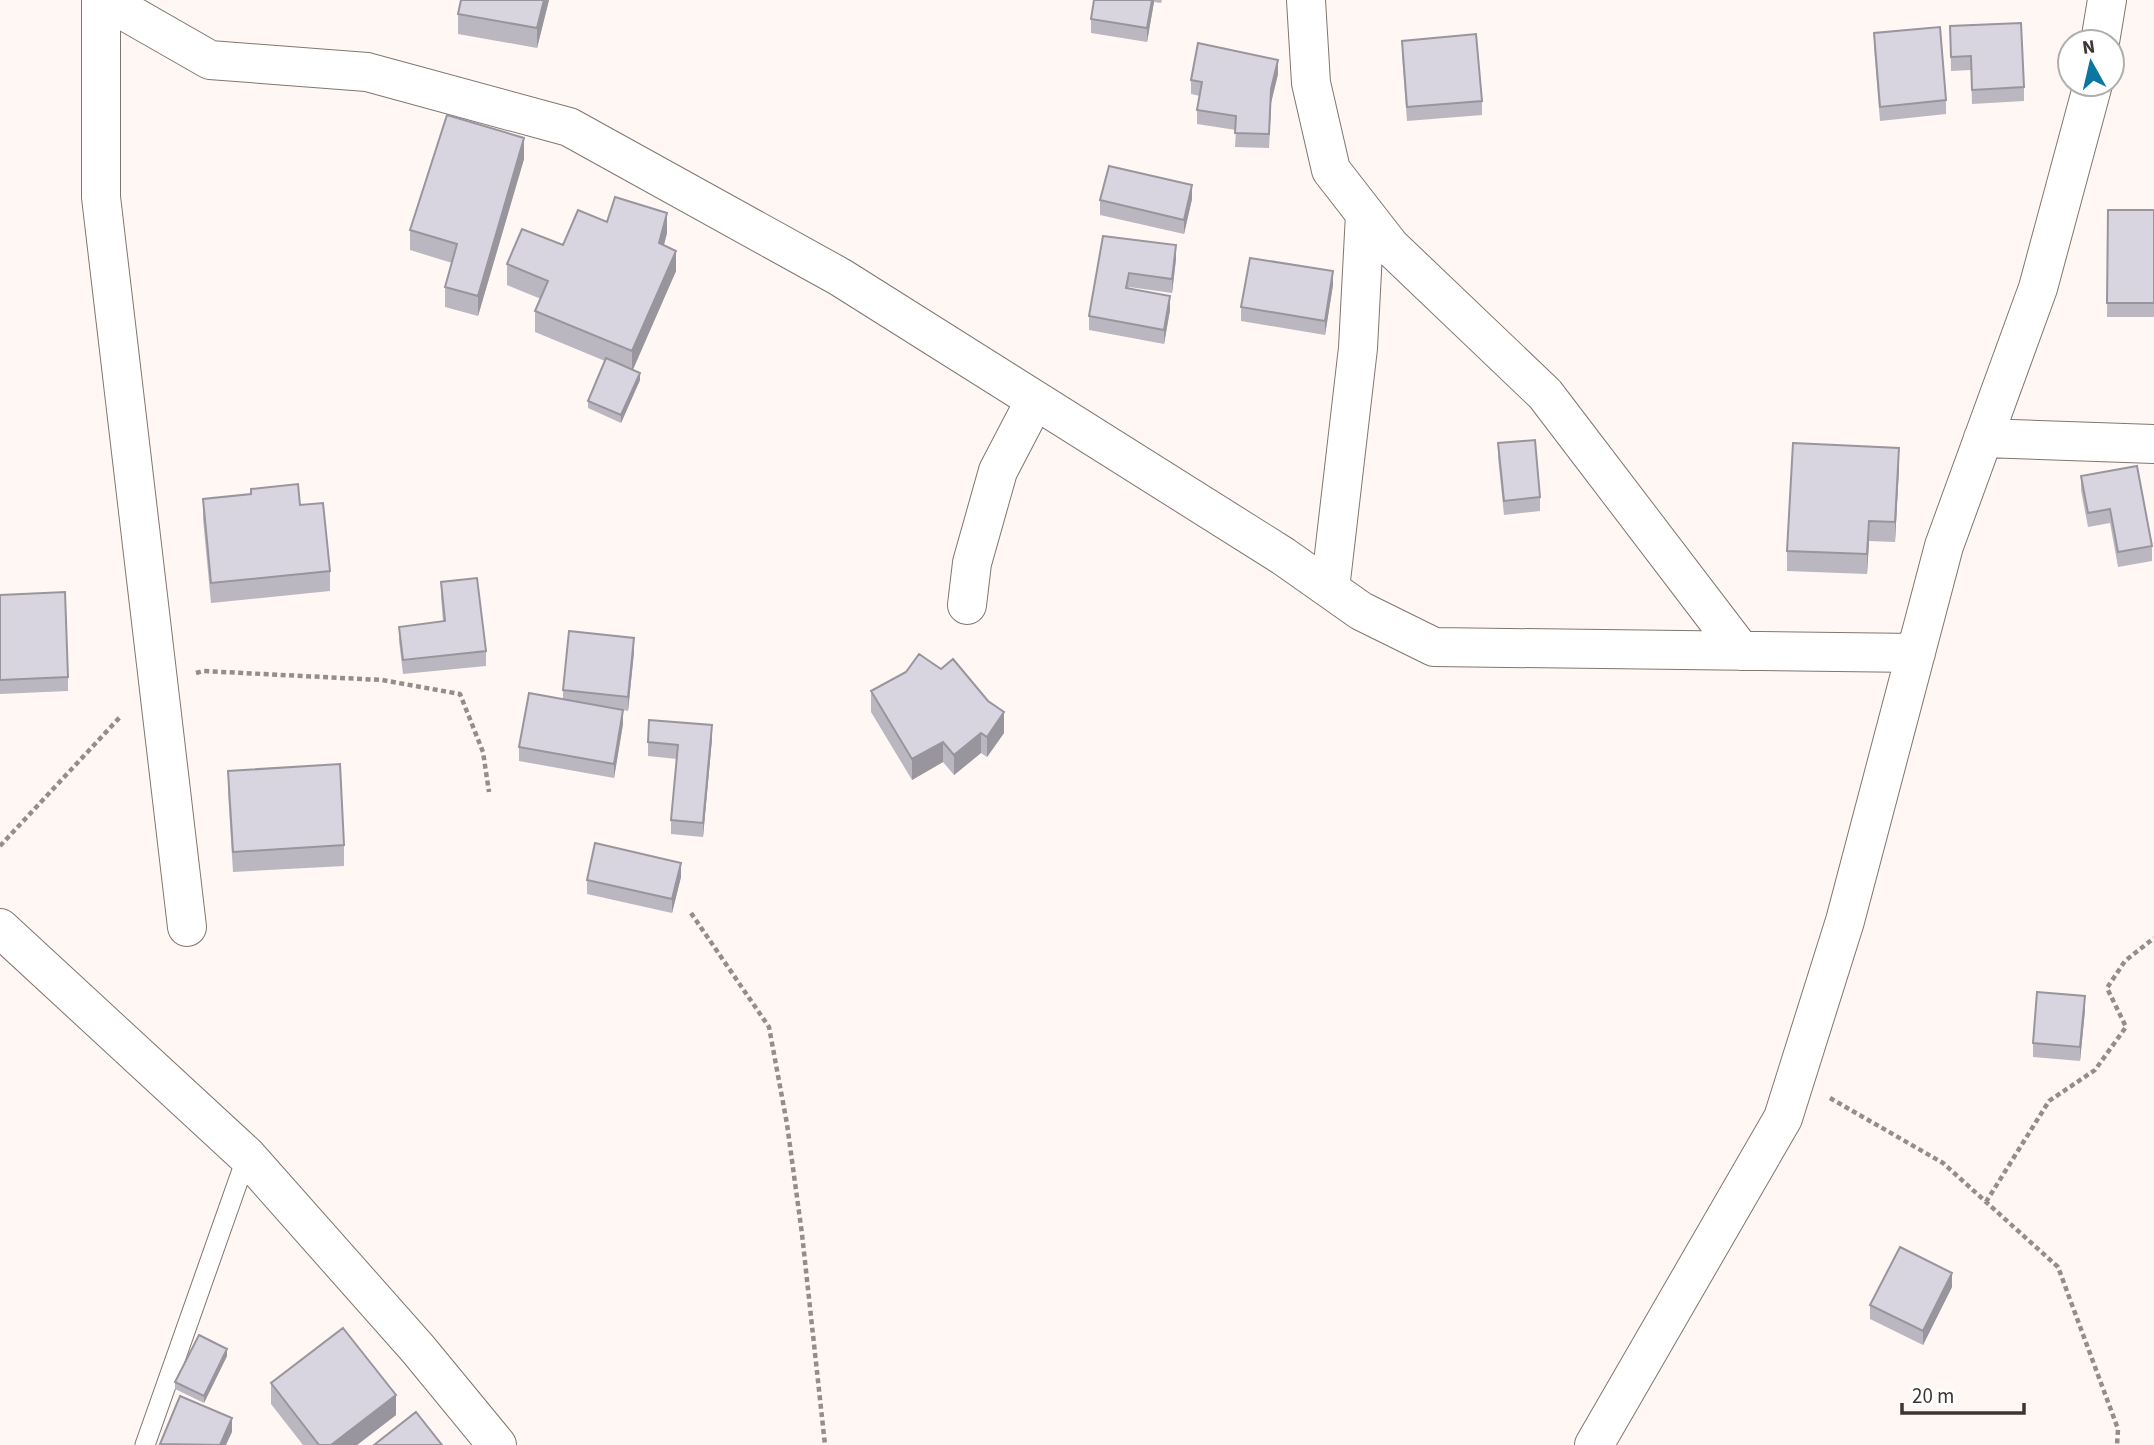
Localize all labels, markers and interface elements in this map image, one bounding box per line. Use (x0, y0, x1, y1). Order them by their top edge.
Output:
north arrow (2056, 28, 2126, 98)
text: N (2081, 33, 2097, 62)
scale bar (1902, 1372, 2024, 1416)
text: 20 m (1912, 1381, 1954, 1411)

